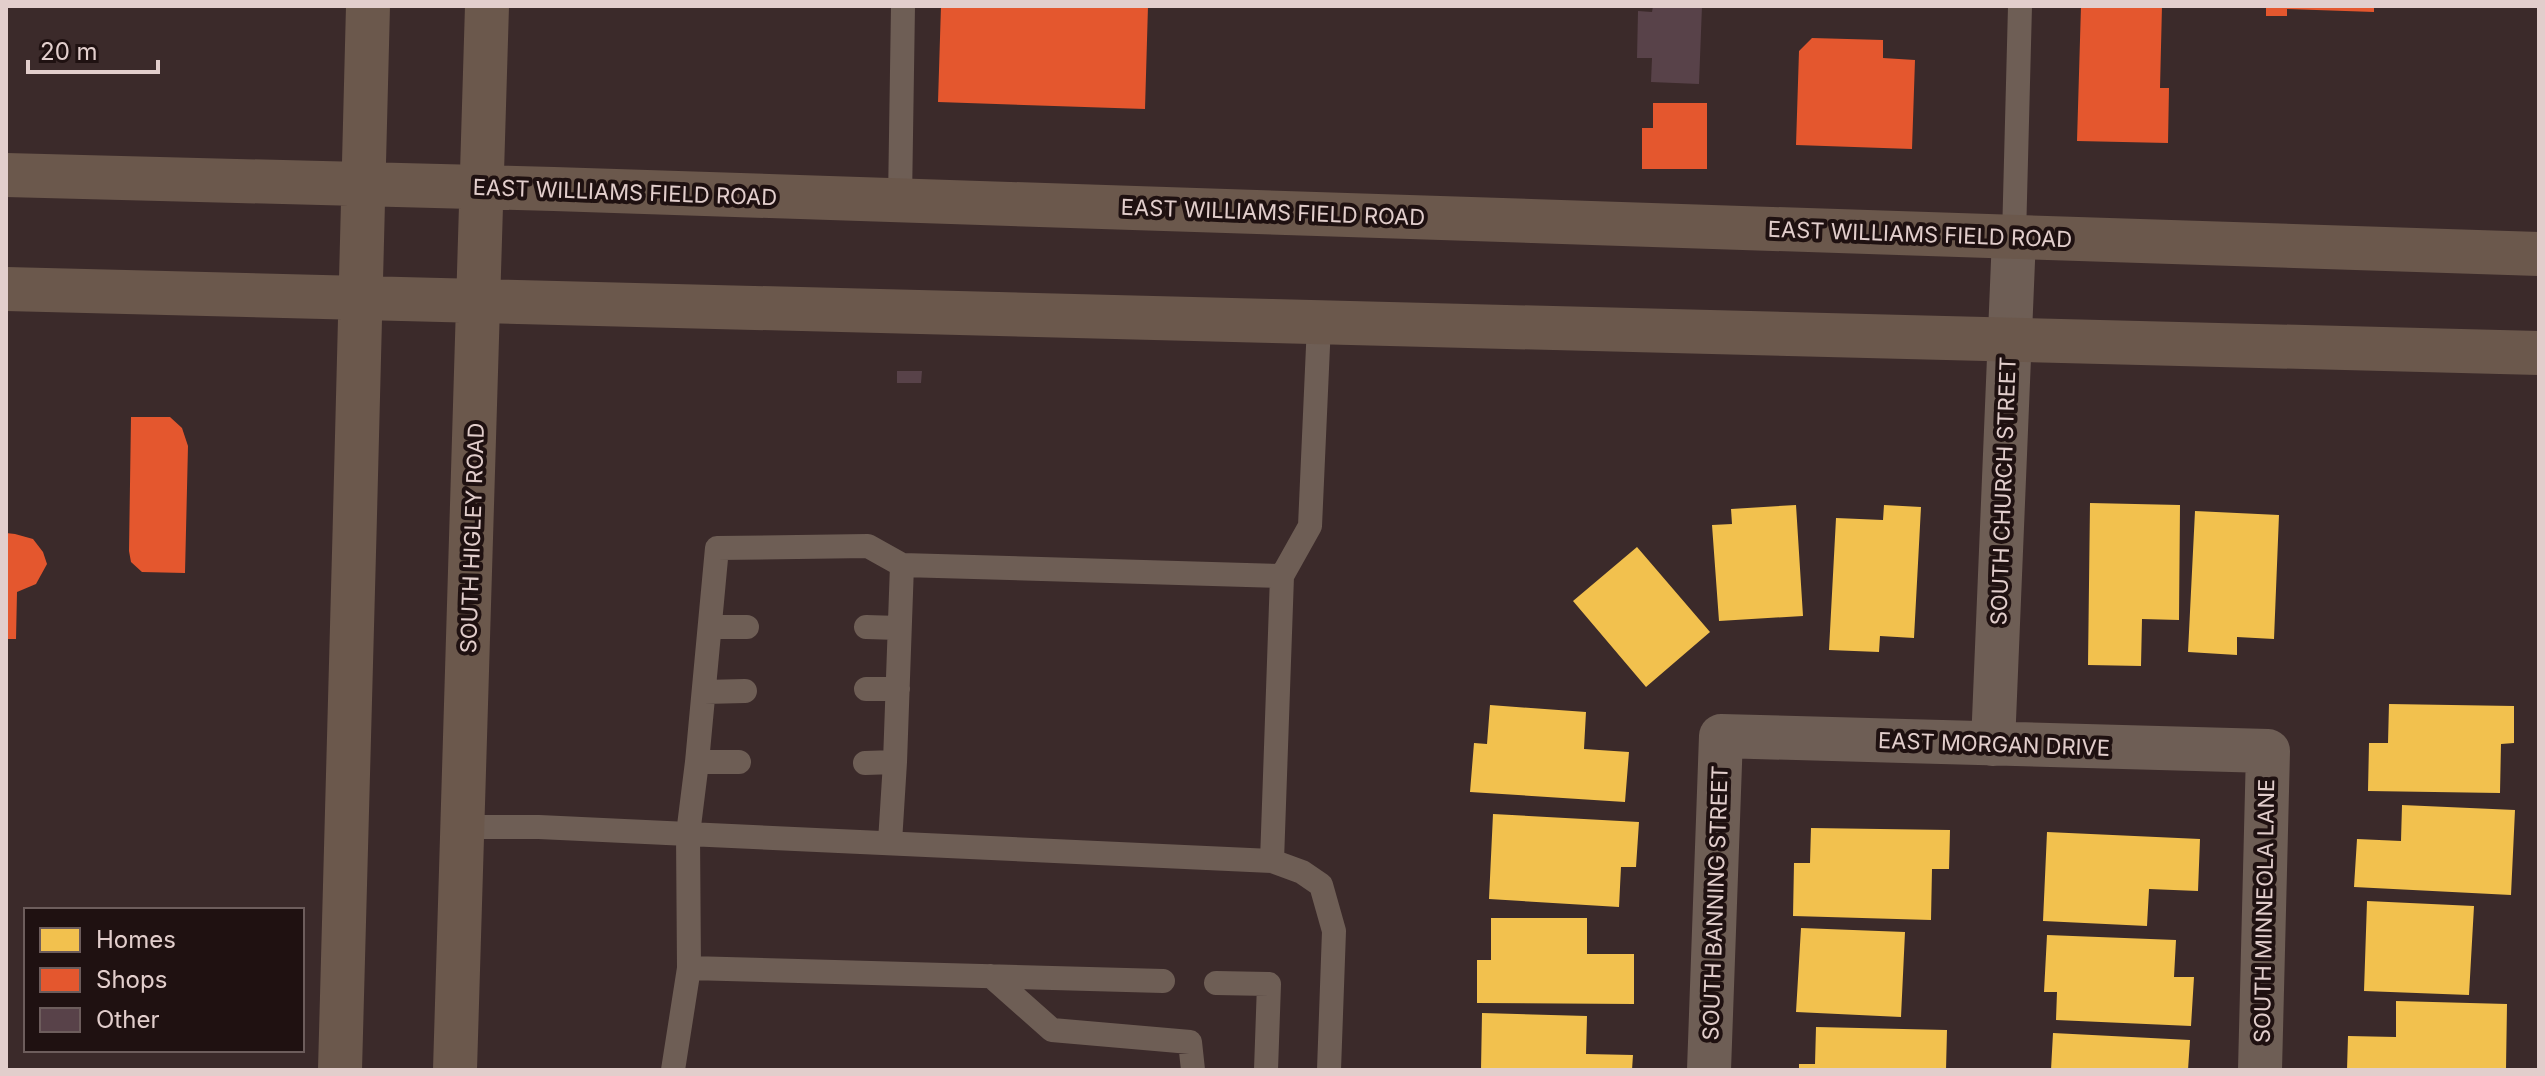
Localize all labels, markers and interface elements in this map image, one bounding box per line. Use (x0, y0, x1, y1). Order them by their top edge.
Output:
scale bar (28, 24, 158, 74)
text: 20 m (40, 37, 98, 66)
street label: EAST WILLIAMS FIELD ROAD (472, 174, 778, 210)
street label: EAST WILLIAMS FIELD ROAD (1120, 194, 1426, 230)
street label: EAST WILLIAMS FIELD ROAD (1767, 216, 2073, 252)
street label: SOUTH CHURCH STREET (1985, 356, 2021, 626)
street label: SOUTH HIGLEY ROAD (455, 422, 489, 654)
street label: EAST MORGAN DRIVE (1878, 727, 2110, 761)
street label: SOUTH BANNING STREET (1697, 765, 1733, 1041)
street label: SOUTH MINNEOLA LANE (2249, 779, 2279, 1043)
legend (24, 908, 304, 1052)
text: Homes (96, 925, 176, 954)
text: Shops (96, 965, 167, 994)
text: Other (96, 1005, 159, 1034)

